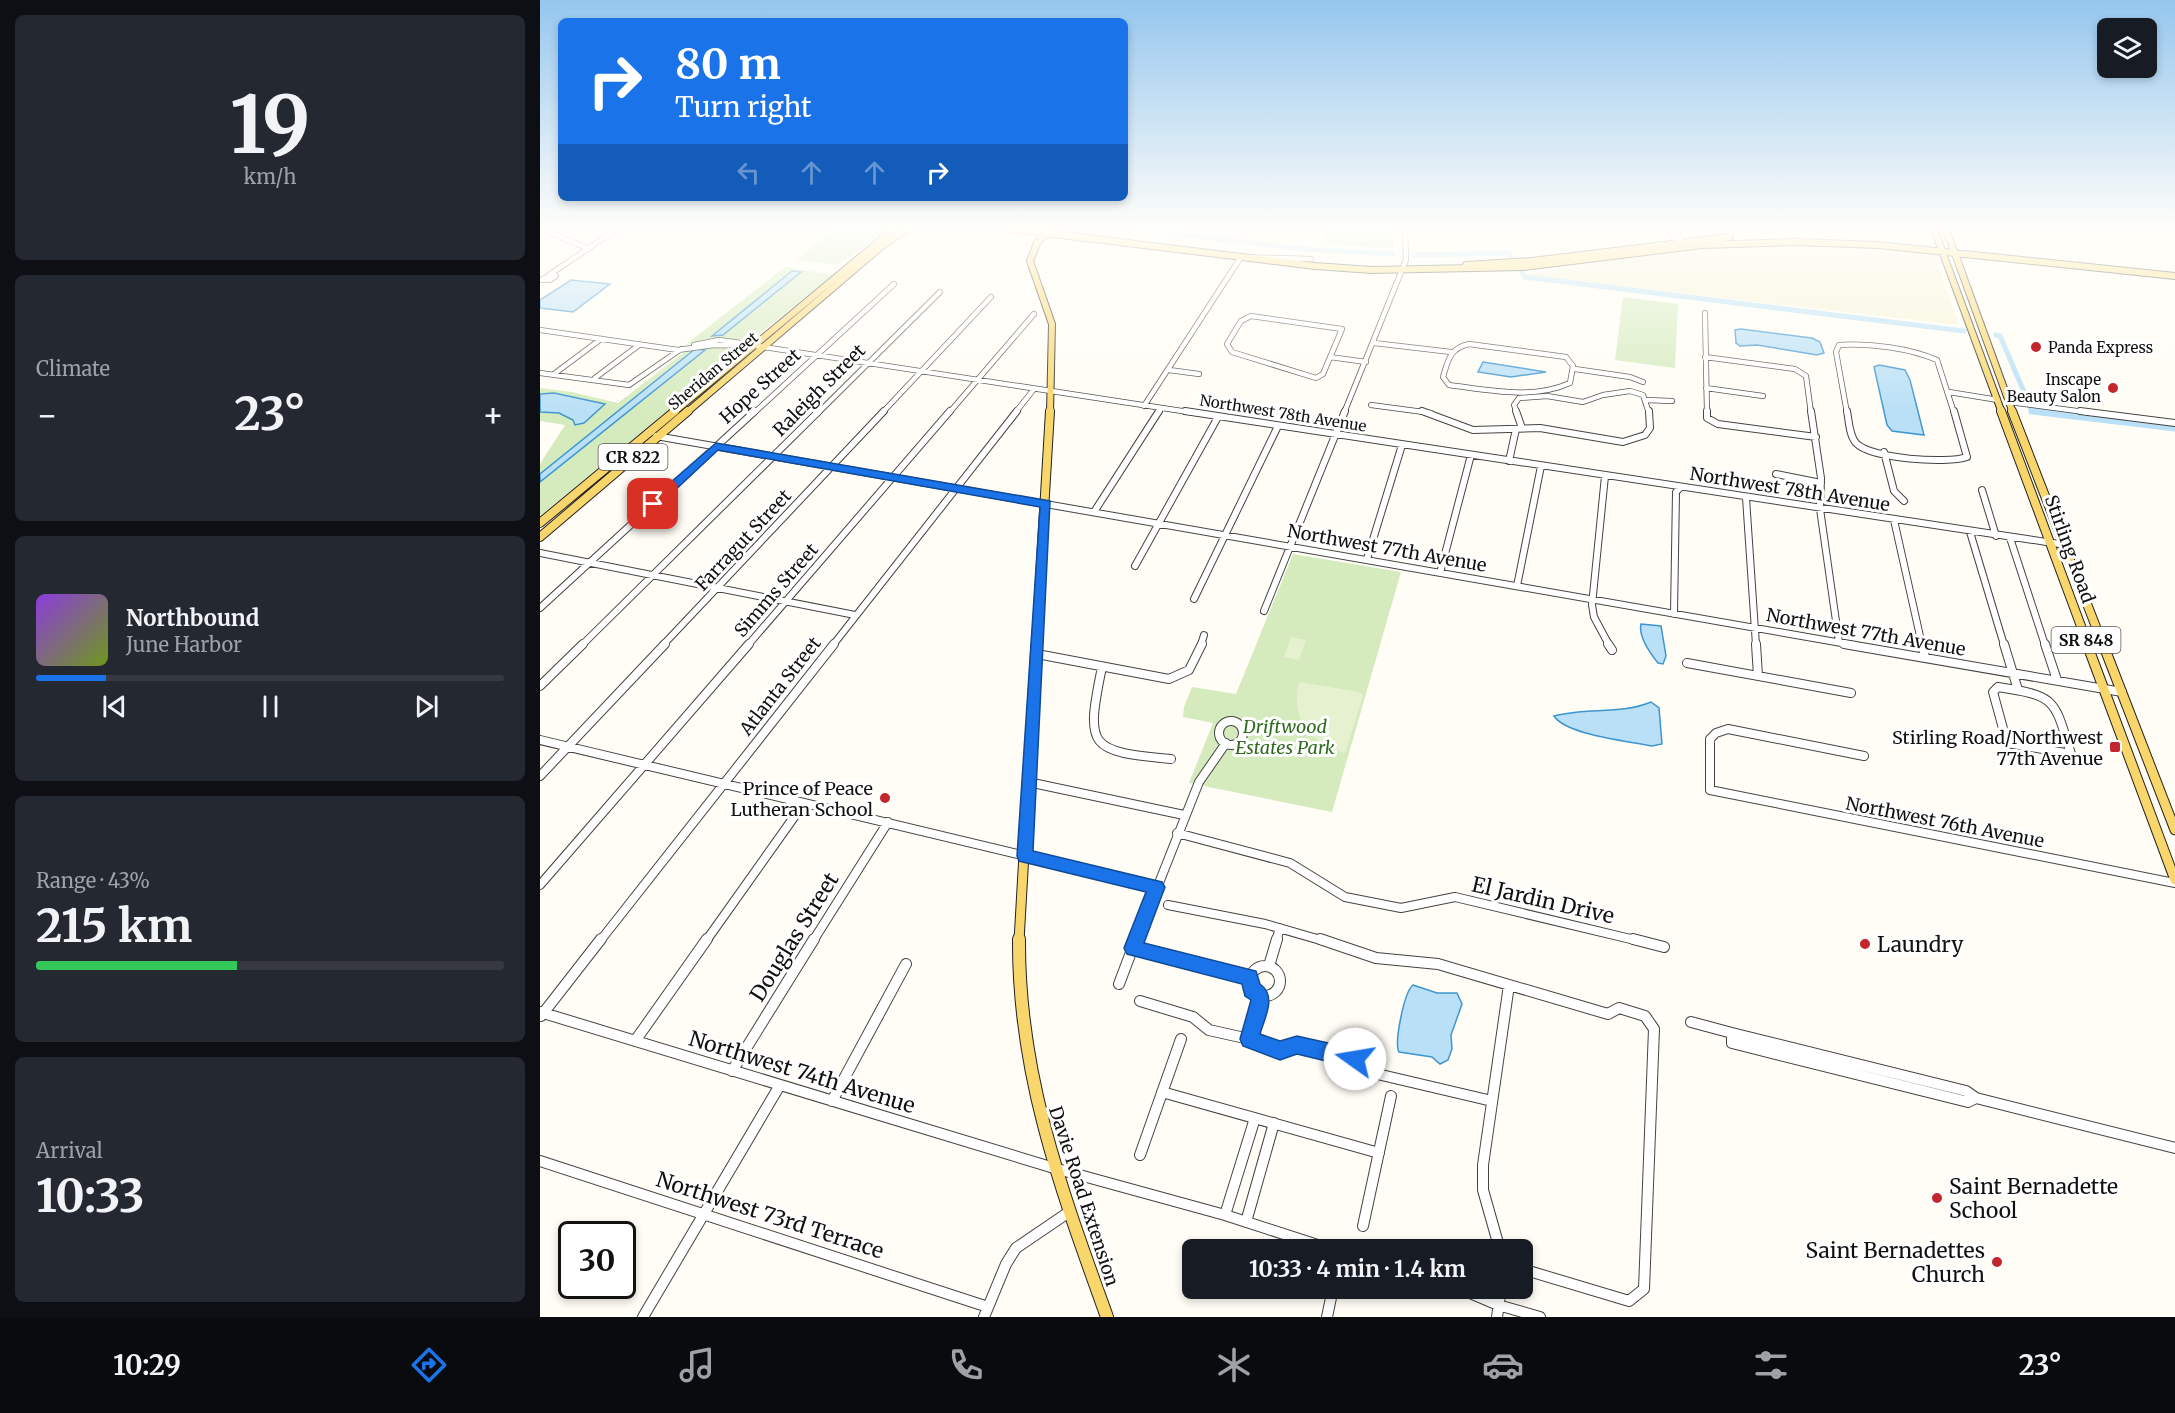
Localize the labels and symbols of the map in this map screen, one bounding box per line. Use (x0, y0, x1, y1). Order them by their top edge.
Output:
street label: Sheridan Street (664, 328, 762, 414)
place label: Panda Express (2048, 338, 2153, 357)
street label: Raleigh Street (768, 339, 870, 441)
marker: Panda Express (2029, 340, 2043, 354)
street label: Hope Street (715, 344, 805, 428)
place label: Inscape Beauty Salon (2007, 370, 2101, 406)
marker: Inscape Beauty Salon (2106, 381, 2120, 395)
street label: Northwest 78th Avenue (1198, 390, 1368, 436)
road number: CR 822 (598, 444, 668, 470)
street label: Northwest 78th Avenue (1688, 462, 1892, 516)
pin (627, 478, 678, 529)
street label: Farragut Street (690, 484, 796, 596)
street label: Stirling Road (2040, 492, 2100, 606)
street label: Northwest 77th Avenue (1286, 519, 1488, 577)
street label: Simms Street (729, 538, 823, 642)
street label: Northwest 77th Avenue (1765, 603, 1967, 661)
road number: SR 848 (2052, 627, 2120, 653)
street label: Atlanta Street (734, 632, 826, 741)
park label: Driftwood Estates Park (1235, 715, 1335, 759)
place label: Stirling Road/Northwest 77th Avenue (1892, 726, 2103, 770)
marker: Stirling Road/Northwest 77th Avenue (2108, 740, 2122, 754)
place label: Prince of Peace Lutheran School (730, 777, 873, 821)
marker: Prince of Peace Lutheran School (878, 791, 892, 805)
street label: Northwest 76th Avenue (1844, 791, 2046, 853)
street label: Douglas Street (744, 867, 844, 1007)
street label: El Jardin Drive (1469, 871, 1617, 929)
place label: Laundry (1877, 931, 1964, 958)
marker: Laundry (1858, 937, 1872, 951)
street label: Northwest 74th Avenue (686, 1025, 918, 1119)
position arrow (1323, 1027, 1387, 1091)
street label: Davie Road Extension (1044, 1103, 1124, 1289)
street label: Northwest 73rd Terrace (653, 1165, 887, 1265)
place label: Saint Bernadette School (1949, 1173, 2118, 1224)
marker: Saint Bernadette School (1930, 1191, 1944, 1205)
speed limit sign: 30 (558, 1221, 636, 1299)
place label: Saint Bernadettes Church (1806, 1237, 1985, 1288)
marker: Saint Bernadettes Church (1990, 1255, 2004, 1269)

